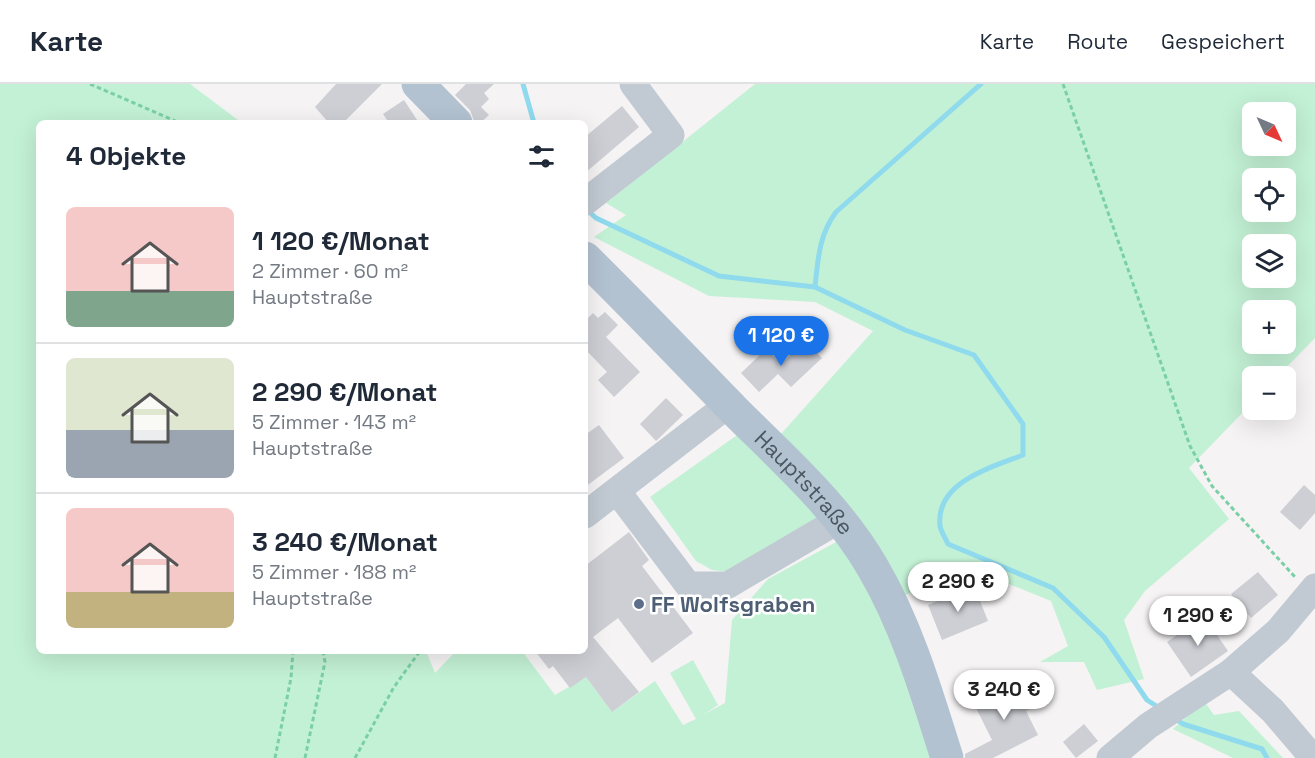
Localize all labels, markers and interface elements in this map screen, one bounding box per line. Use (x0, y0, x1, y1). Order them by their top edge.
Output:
text: Karte (30, 23, 103, 59)
text: Karte (980, 28, 1034, 55)
text: Route (1067, 28, 1128, 55)
text: Gespeichert (1161, 28, 1285, 55)
north arrow (1242, 102, 1296, 156)
map controls (1242, 102, 1296, 420)
text: 4 Objekte (66, 139, 186, 173)
icon: filters (525, 140, 558, 173)
button: locate (1242, 168, 1296, 222)
text: 1 120 €/Monat (252, 224, 430, 258)
icon: home (114, 231, 186, 303)
button: layers (1242, 234, 1296, 288)
text: 2 Zimmer · 60 m² (252, 258, 408, 284)
text: Hauptstraße (252, 284, 373, 310)
button: + (1242, 300, 1296, 354)
pin: 1 120 € (726, 316, 836, 367)
text: 1 120 € (748, 322, 814, 348)
button: − (1242, 366, 1296, 420)
text: 2 290 €/Monat (252, 375, 437, 409)
icon: home (114, 382, 186, 454)
text: 5 Zimmer · 143 m² (252, 409, 416, 435)
street label: Hauptstraße (749, 424, 860, 540)
text: Hauptstraße (252, 435, 373, 461)
text: 3 240 €/Monat (252, 525, 438, 559)
icon: home (114, 532, 186, 604)
text: 5 Zimmer · 188 m² (252, 559, 416, 585)
pin: 2 290 € (903, 562, 1013, 613)
text: 2 290 € (922, 568, 994, 594)
text: Hauptstraße (252, 585, 373, 611)
place label: FF Wolfsgraben (651, 590, 815, 618)
pin: 1 290 € (1143, 596, 1253, 647)
marker: FF Wolfsgraben (632, 597, 646, 611)
text: 1 290 € (1163, 602, 1233, 628)
pin: 3 240 € (949, 670, 1059, 721)
text: 3 240 € (967, 676, 1041, 702)

